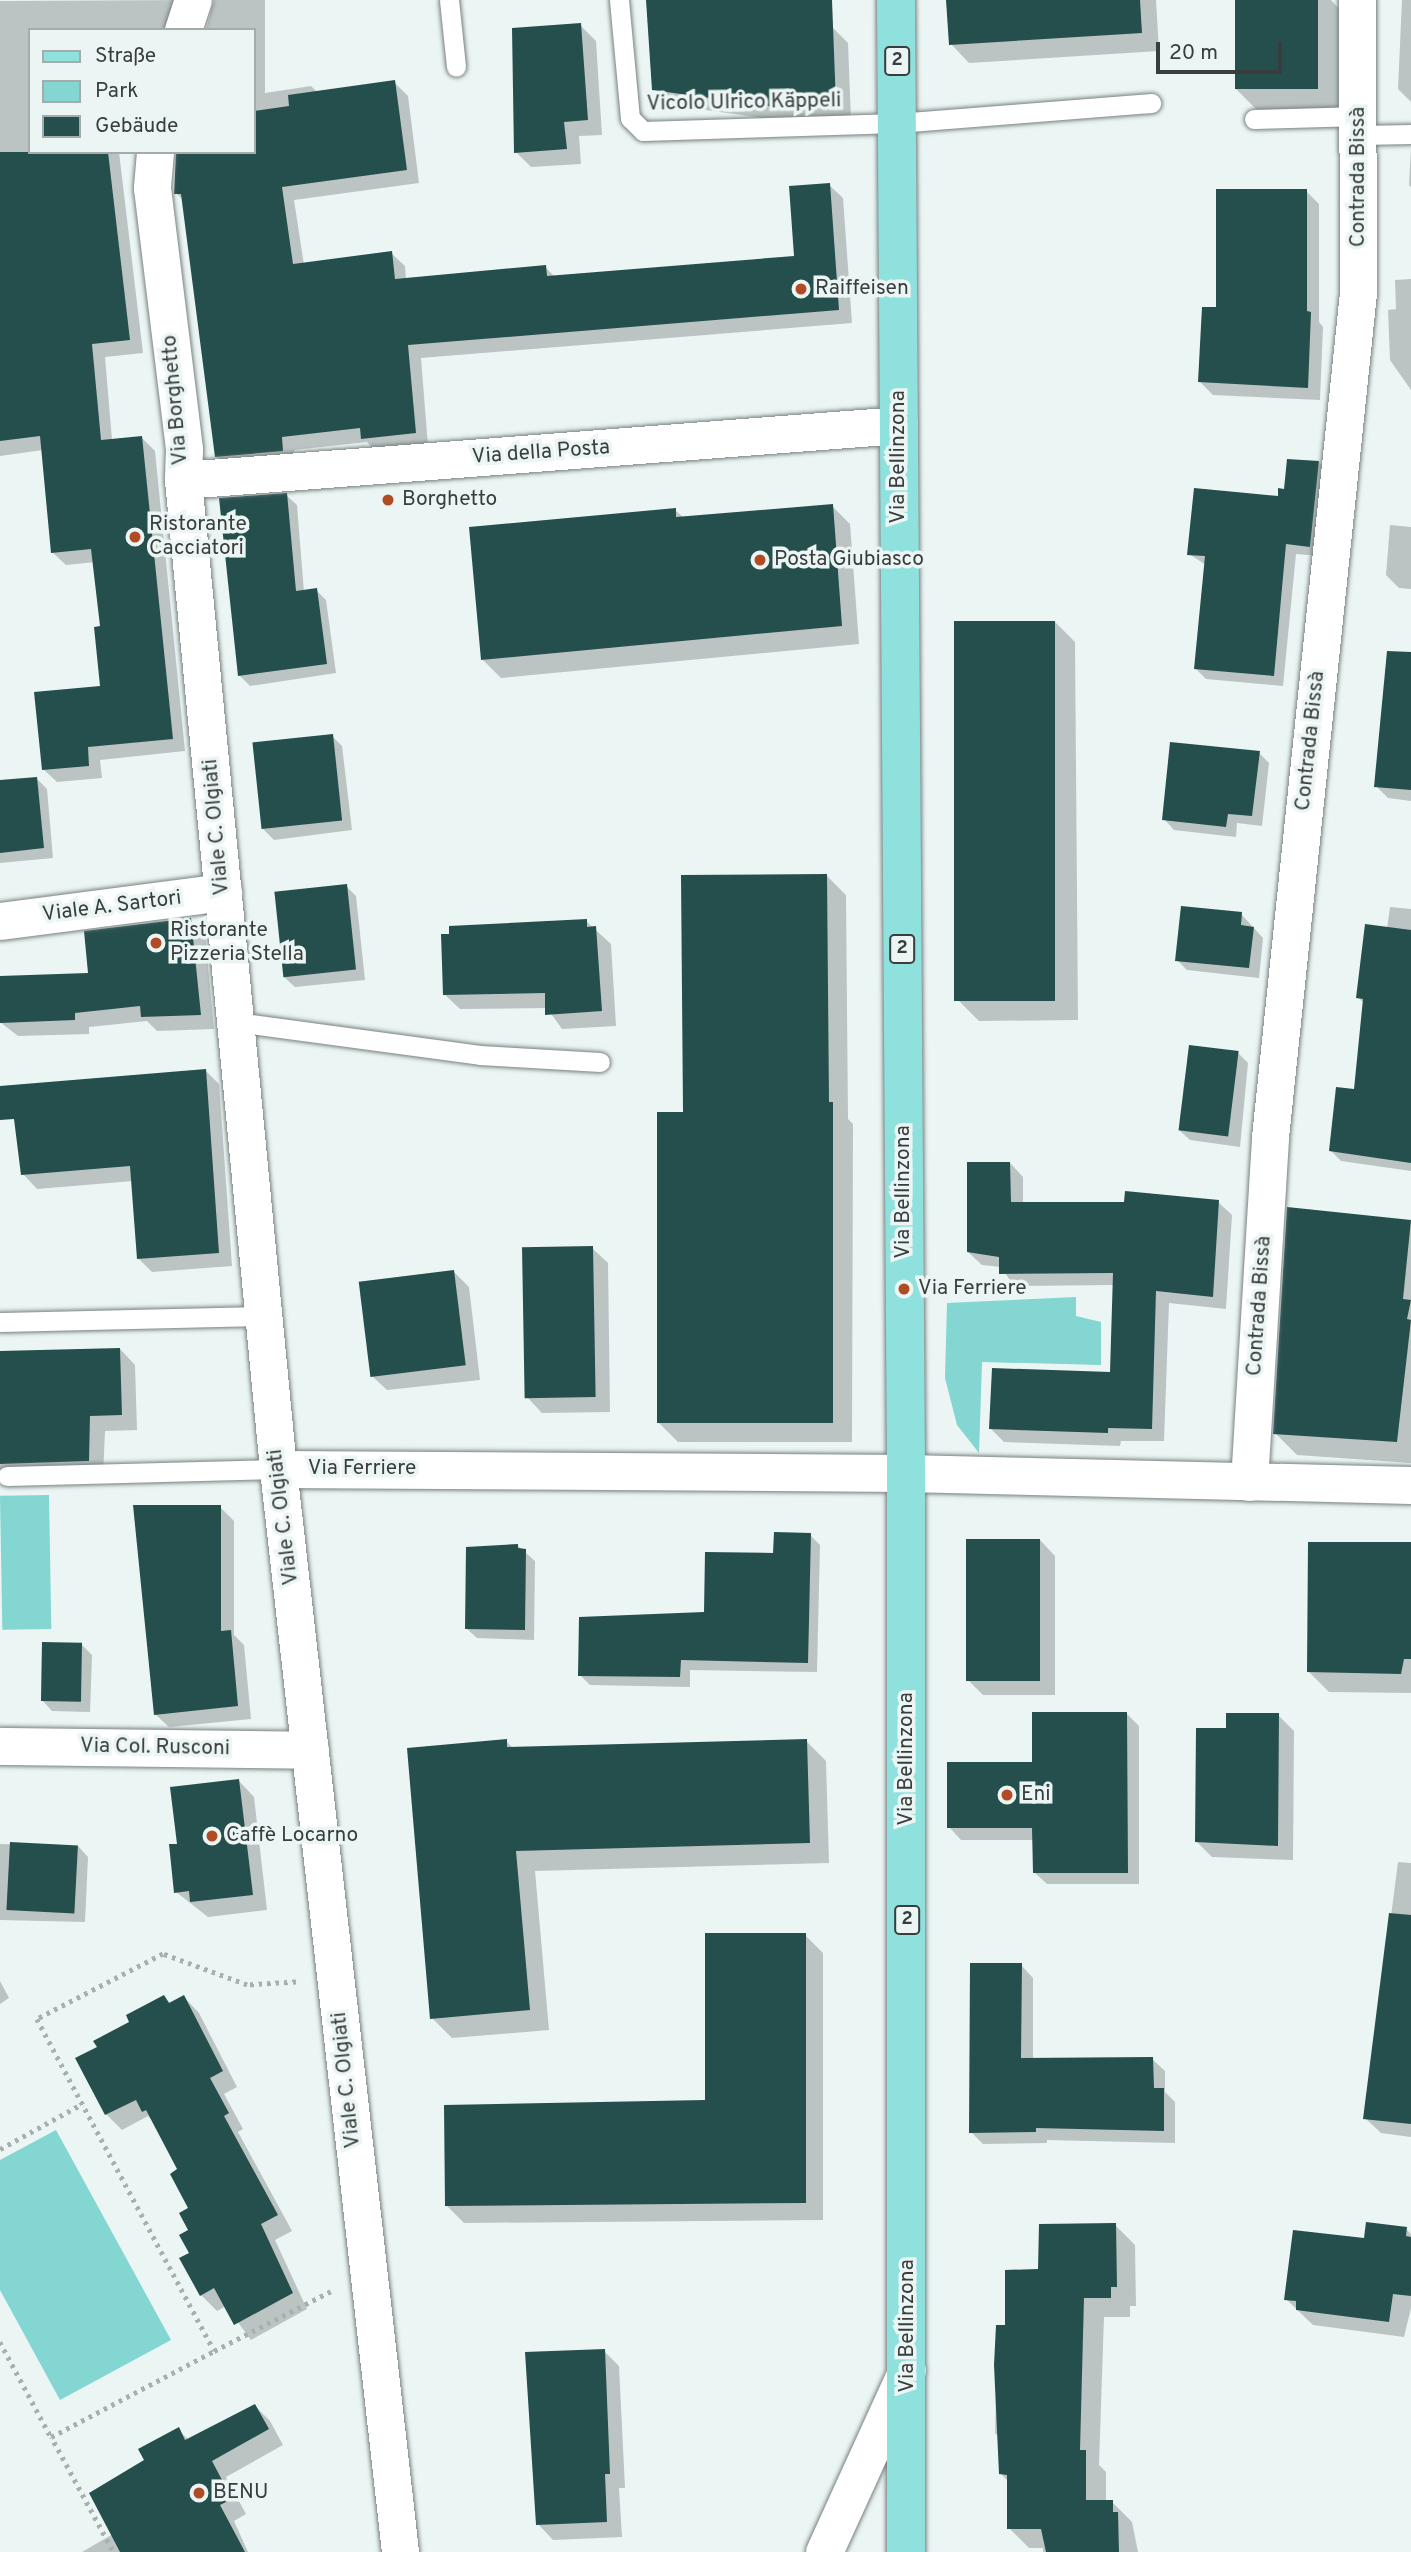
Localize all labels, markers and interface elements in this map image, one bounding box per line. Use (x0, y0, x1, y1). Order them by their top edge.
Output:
legend (28, 28, 256, 154)
scale bar (1159, 28, 1285, 72)
text: 20 m (1169, 40, 1218, 67)
text: Straße (95, 43, 156, 70)
road number: 2 (883, 45, 911, 76)
text: Park (95, 78, 138, 105)
street label: Vicolo Ulrico Käppeli (646, 89, 842, 117)
street label: Contrada Bissà (1346, 107, 1372, 247)
text: Gebäude (95, 113, 178, 140)
place label: Raiffeisen (815, 276, 909, 302)
marker: Raiffeisen (793, 281, 809, 297)
street label: Via Borghetto (158, 334, 194, 466)
street label: Via Bellinzona (886, 390, 912, 524)
street label: Via della Posta (471, 436, 611, 470)
place label: Borghetto (402, 487, 497, 513)
marker: Borghetto (380, 492, 396, 508)
place label: Ristorante Cacciatori (149, 512, 247, 562)
marker: Ristorante Cacciatori (127, 529, 143, 545)
place label: Posta Giubiasco (774, 547, 924, 573)
marker: Posta Giubiasco (752, 552, 768, 568)
street label: Contrada Bissà (1291, 670, 1331, 812)
street label: Viale C. Olgiati (198, 758, 236, 896)
street label: Viale A. Sartori (41, 886, 183, 928)
place label: Ristorante Pizzeria Stella (170, 918, 304, 968)
road number: 2 (888, 934, 916, 965)
marker: Ristorante Pizzeria Stella (148, 935, 164, 951)
street label: Via Bellinzona (891, 1125, 917, 1259)
street label: Contrada Bissà (1243, 1235, 1277, 1377)
place label: Via Ferriere (918, 1276, 1027, 1302)
marker: Via Ferriere (896, 1281, 912, 1297)
street label: Viale C. Olgiati (263, 1448, 305, 1586)
street label: Via Ferriere (308, 1456, 416, 1482)
street label: Via Bellinzona (894, 1692, 920, 1826)
street label: Via Col. Rusconi (80, 1734, 230, 1762)
place label: Eni (1021, 1782, 1051, 1808)
marker: Eni (999, 1787, 1015, 1803)
place label: Caffè Locarno (226, 1823, 358, 1849)
marker: Caffè Locarno (204, 1828, 220, 1844)
road number: 2 (893, 1904, 921, 1936)
street label: Viale C. Olgiati (327, 2011, 367, 2149)
street label: Via Bellinzona (895, 2259, 921, 2393)
place label: BENU (213, 2480, 268, 2506)
marker: BENU (191, 2485, 207, 2501)

